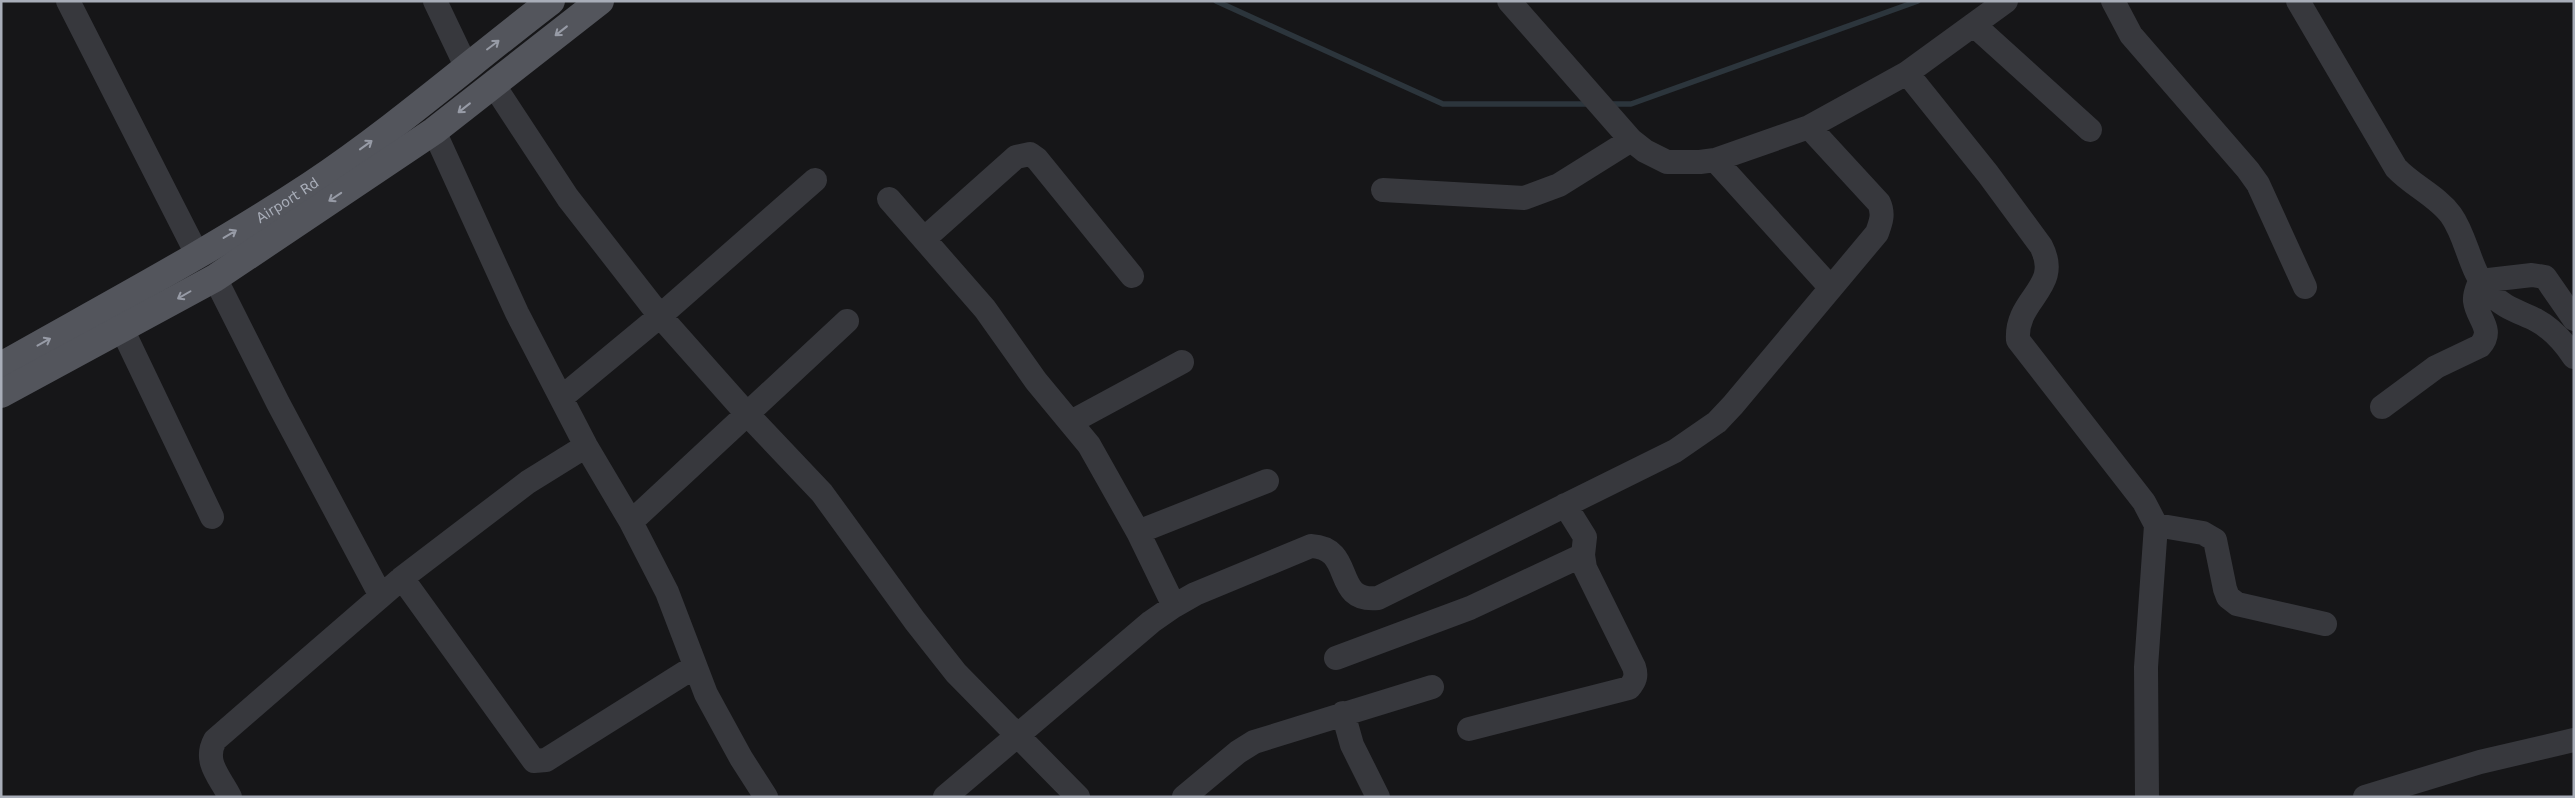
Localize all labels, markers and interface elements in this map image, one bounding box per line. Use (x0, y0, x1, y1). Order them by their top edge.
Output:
one-way arrow (554, 26, 568, 36)
one-way arrow (487, 40, 500, 51)
one-way arrow (457, 102, 470, 113)
one-way arrow (359, 140, 373, 150)
street label: Airport Rd (253, 174, 322, 226)
one-way arrow (328, 192, 342, 202)
one-way arrow (222, 229, 236, 239)
one-way arrow (177, 290, 192, 300)
one-way arrow (36, 337, 51, 347)

